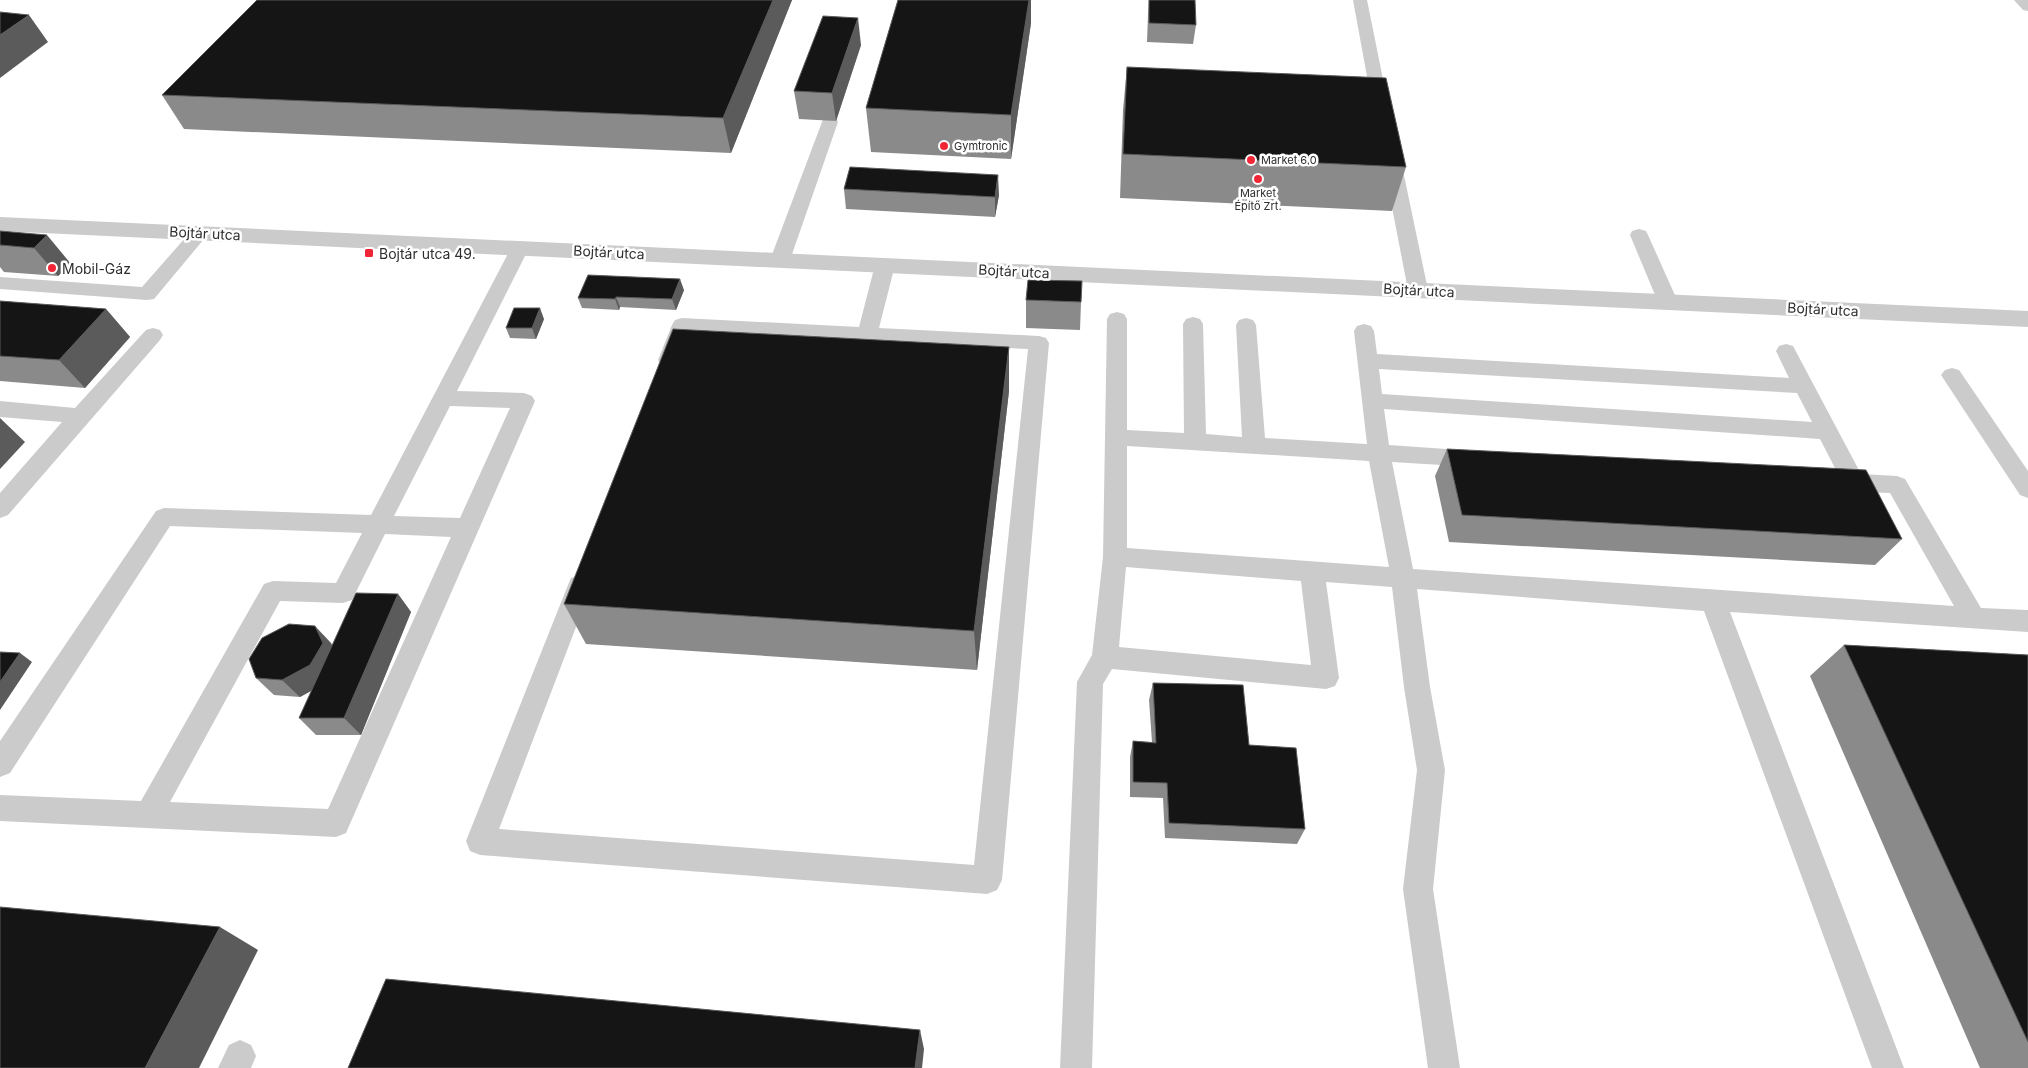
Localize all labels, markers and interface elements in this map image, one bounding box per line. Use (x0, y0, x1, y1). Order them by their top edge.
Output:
place label: Gymtronic (954, 139, 1008, 153)
marker: Gymtronic (938, 140, 950, 152)
place label: Market 6.0 (1261, 153, 1317, 167)
marker: Market 6.0 (1245, 154, 1257, 166)
marker: Market Építő Zrt. (1252, 173, 1264, 185)
place label: Market Építő Zrt. (1234, 186, 1282, 213)
street label: Bojtár utca (169, 223, 241, 243)
street label: Bojtár utca (573, 242, 645, 262)
place label: Bojtár utca 49. (379, 245, 476, 262)
marker: Bojtár utca 49. (363, 247, 375, 259)
place label: Mobil-Gáz (62, 260, 131, 277)
street label: Bojtár utca (978, 261, 1050, 281)
marker: Mobil-Gáz (46, 262, 58, 274)
street label: Bojtár utca (1383, 280, 1455, 300)
street label: Bojtár utca (1787, 299, 1859, 319)

